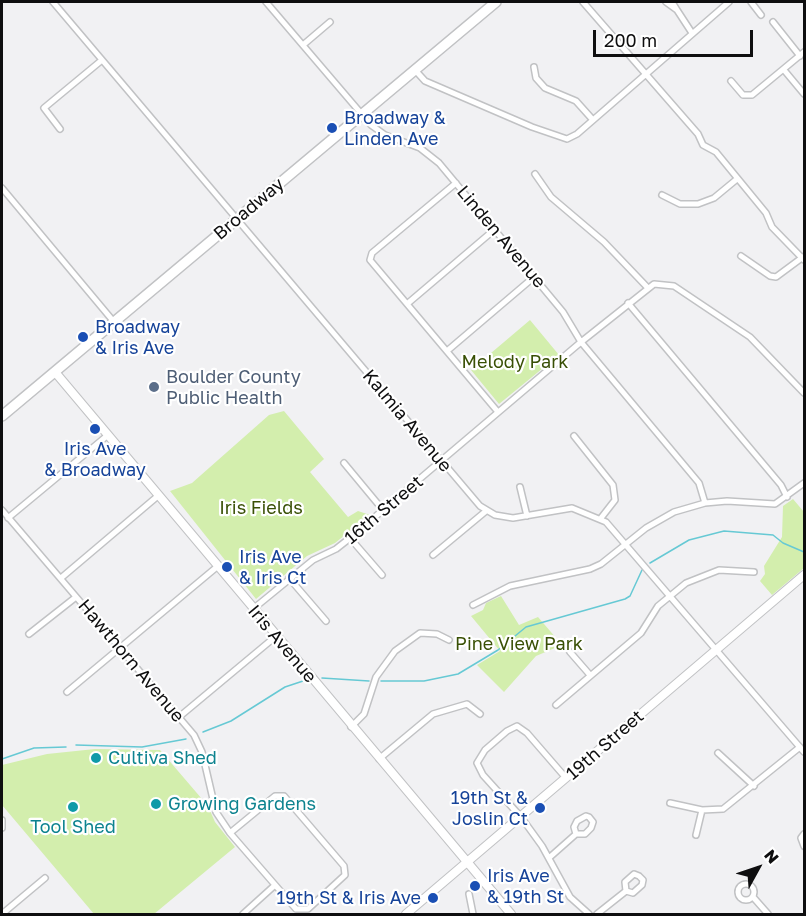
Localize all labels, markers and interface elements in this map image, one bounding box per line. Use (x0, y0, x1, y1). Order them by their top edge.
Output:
scale bar (596, 18, 756, 56)
text: 200 m (604, 29, 657, 51)
place label: Broadway & Linden Ave (344, 107, 446, 150)
marker: Broadway & Linden Ave (325, 121, 339, 135)
street label: Broadway (209, 173, 289, 245)
street label: Linden Avenue (452, 182, 550, 292)
place label: Broadway & Iris Ave (95, 316, 180, 358)
marker: Broadway & Iris Ave (76, 330, 90, 344)
park label: Melody Park (462, 351, 568, 373)
street label: Kalmia Avenue (358, 365, 456, 477)
place label: Boulder County Public Health (166, 366, 301, 409)
marker: Boulder County Public Health (147, 380, 161, 394)
marker: Iris Ave & Broadway (88, 422, 102, 436)
place label: Iris Ave & Broadway (44, 438, 146, 480)
street label: 16th Street (340, 471, 428, 549)
park label: Iris Fields (219, 497, 303, 519)
place label: Iris Ave & Iris Ct (239, 546, 307, 588)
marker: Iris Ave & Iris Ct (220, 560, 234, 574)
street label: Hawthorn Avenue (73, 595, 189, 727)
street label: Iris Avenue (243, 601, 321, 687)
park label: Pine View Park (455, 633, 583, 655)
street label: 19th Street (562, 705, 648, 785)
place label: Cultiva Shed (108, 747, 217, 769)
marker: Cultiva Shed (89, 751, 103, 765)
place label: 19th St & Joslin Ct (451, 787, 528, 830)
place label: Growing Gardens (168, 793, 316, 815)
marker: Growing Gardens (149, 797, 163, 811)
marker: Tool Shed (66, 800, 80, 814)
marker: 19th St & Joslin Ct (533, 801, 547, 815)
place label: Tool Shed (30, 816, 116, 838)
north arrow (728, 838, 788, 898)
text: N (760, 845, 783, 868)
place label: Iris Ave & 19th St (487, 865, 564, 908)
marker: Iris Ave & 19th St (468, 879, 482, 893)
place label: 19th St & Iris Ave (277, 887, 421, 909)
marker: 19th St & Iris Ave (426, 891, 440, 905)

